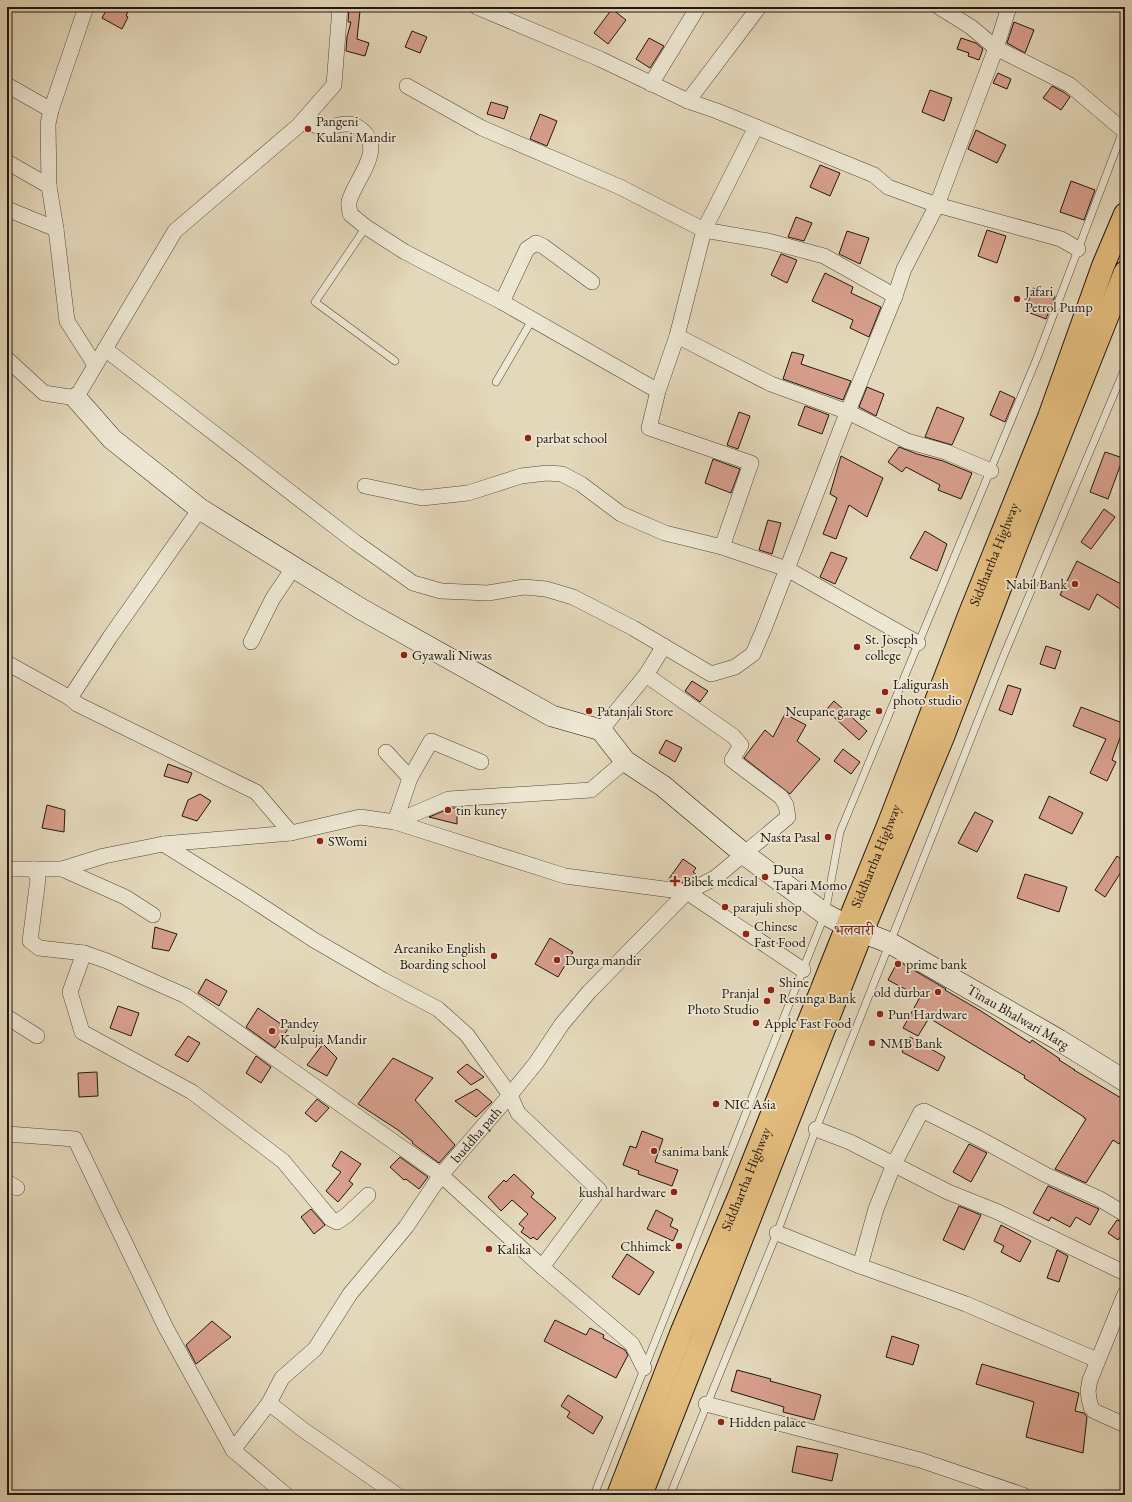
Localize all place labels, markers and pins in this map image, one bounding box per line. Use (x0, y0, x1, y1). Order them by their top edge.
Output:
place label: Pangeni Kulani Mandir (316, 112, 396, 146)
marker: Pangeni Kulani Mandir (303, 124, 313, 134)
place label: Jafari Petrol Pump (1024, 282, 1093, 316)
marker: Jafari Petrol Pump (1012, 294, 1022, 304)
place label: parbat school (536, 429, 608, 447)
marker: parbat school (523, 433, 533, 443)
place label: Nabil Bank (1006, 575, 1067, 593)
marker: Nabil Bank (1070, 579, 1080, 589)
place label: St. Joseph college (865, 630, 918, 664)
marker: St. Joseph college (852, 642, 862, 652)
place label: Gyawali Niwas (412, 646, 492, 664)
marker: Gyawali Niwas (399, 650, 409, 660)
place label: Laligurash photo studio (893, 675, 962, 709)
marker: Laligurash photo studio (880, 687, 890, 697)
place label: Patanjali Store (597, 702, 674, 720)
place label: Neupane garage (785, 702, 872, 720)
marker: Patanjali Store (584, 706, 594, 716)
marker: Neupane garage (874, 706, 884, 716)
place label: tin kuney (456, 801, 508, 819)
marker: tin kuney (443, 805, 453, 815)
place label: Nasta Pasal (760, 828, 821, 846)
place label: SWomi (328, 832, 368, 850)
marker: Nasta Pasal (823, 832, 833, 842)
marker: SWomi (315, 836, 325, 846)
place label: Duna Tapari Momo (773, 860, 847, 894)
place label: Bibek medical (683, 872, 758, 890)
marker: Duna Tapari Momo (760, 872, 770, 882)
marker: Bibek medical (670, 876, 680, 886)
place label: parajuli shop (733, 898, 802, 916)
marker: parajuli shop (720, 902, 730, 912)
place label: Chinese Fast Food (754, 917, 807, 951)
marker: Chinese Fast Food (741, 929, 751, 939)
place label: Areaniko English Boarding school (393, 939, 487, 973)
marker: Areaniko English Boarding school (489, 951, 499, 961)
place label: Durga mandir (565, 951, 641, 969)
marker: Durga mandir (552, 955, 562, 965)
place label: prime bank (906, 955, 967, 973)
marker: prime bank (893, 959, 903, 969)
place label: Shine Resunga Bank (779, 973, 856, 1007)
place label: old durbar (874, 983, 930, 1001)
place label: Pranjal Photo Studio (687, 984, 760, 1018)
marker: Shine Resunga Bank (766, 985, 776, 995)
marker: old durbar (933, 987, 943, 997)
marker: Pranjal Photo Studio (762, 996, 772, 1006)
place label: Pun Hardware (888, 1005, 968, 1023)
marker: Pun Hardware (875, 1009, 885, 1019)
place label: Pandey Kulpuja Mandir (280, 1014, 367, 1048)
place label: Apple Fast Food (763, 1014, 852, 1032)
marker: Apple Fast Food (751, 1018, 761, 1028)
marker: Pandey Kulpuja Mandir (267, 1026, 277, 1036)
place label: NMB Bank (880, 1034, 943, 1052)
marker: NMB Bank (867, 1038, 877, 1048)
place label: NIC Asia (724, 1095, 776, 1113)
marker: NIC Asia (711, 1099, 721, 1109)
place label: sanima bank (662, 1142, 729, 1160)
marker: sanima bank (649, 1146, 659, 1156)
place label: kushal hardware (579, 1183, 667, 1201)
marker: kushal hardware (669, 1187, 679, 1197)
place label: Chhimek (620, 1237, 671, 1255)
place label: Kalika (497, 1240, 531, 1258)
marker: Chhimek (674, 1241, 684, 1251)
marker: Kalika (484, 1244, 494, 1254)
place label: Hidden palace (729, 1413, 807, 1431)
marker: Hidden palace (716, 1417, 726, 1427)

